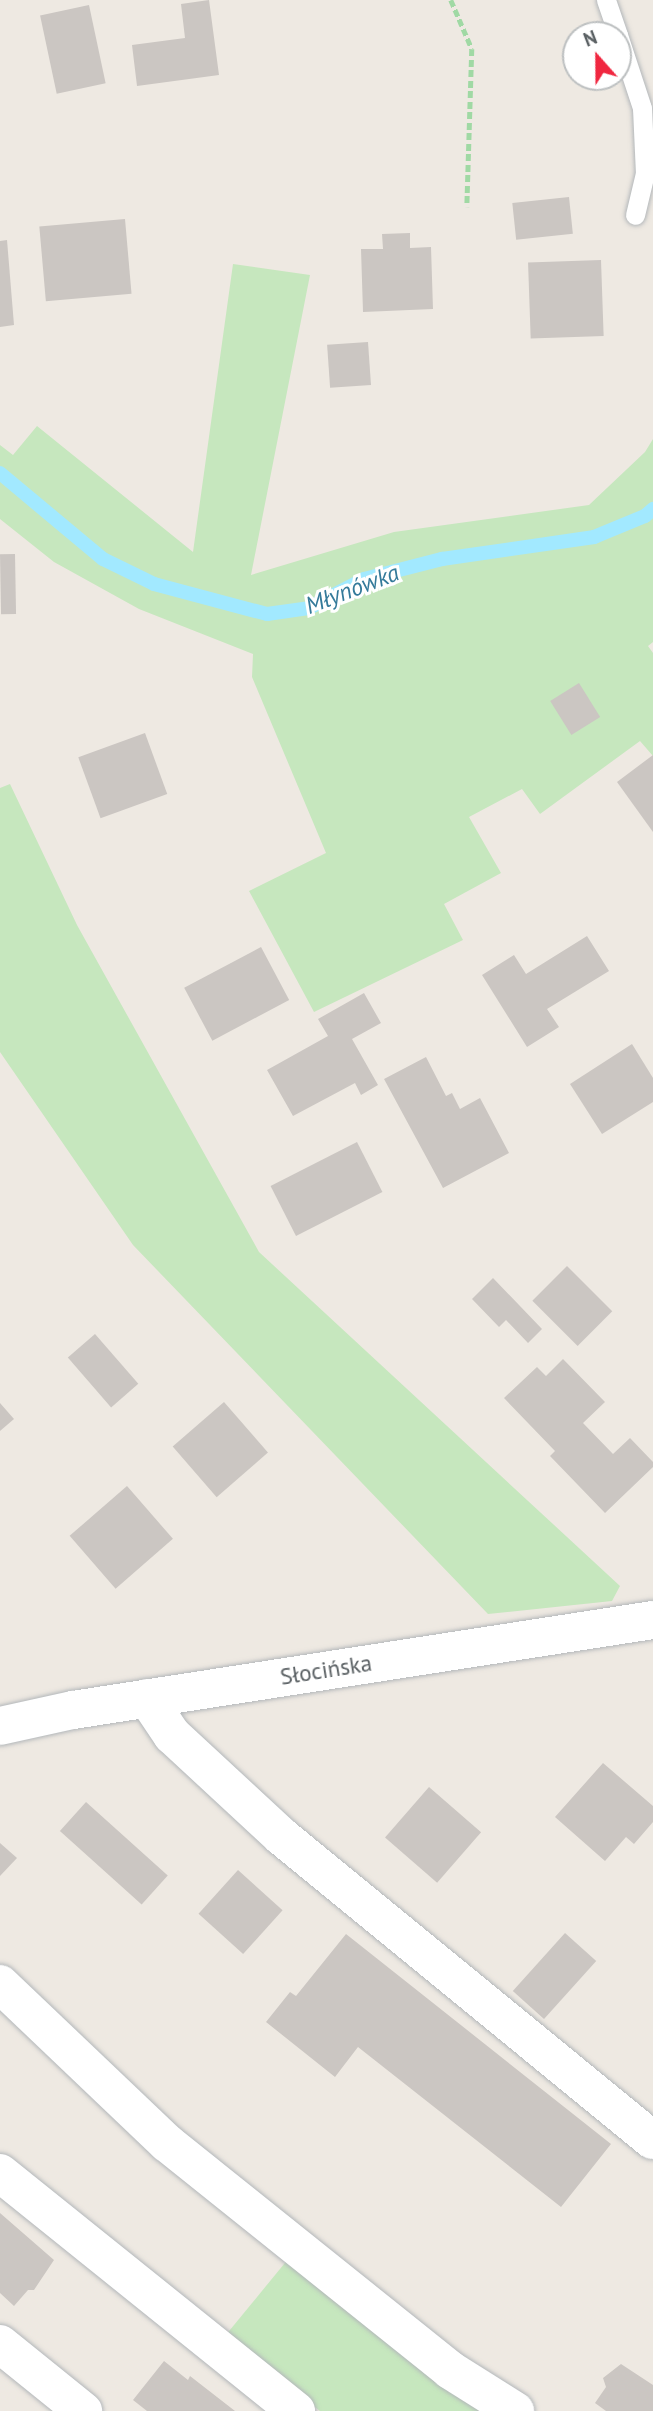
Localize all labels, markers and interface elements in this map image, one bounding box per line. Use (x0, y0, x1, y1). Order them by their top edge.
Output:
north arrow (562, 21, 632, 91)
text: N (580, 25, 600, 52)
water label: Młynówka (301, 558, 403, 620)
street label: Słocińska (278, 1649, 374, 1691)

